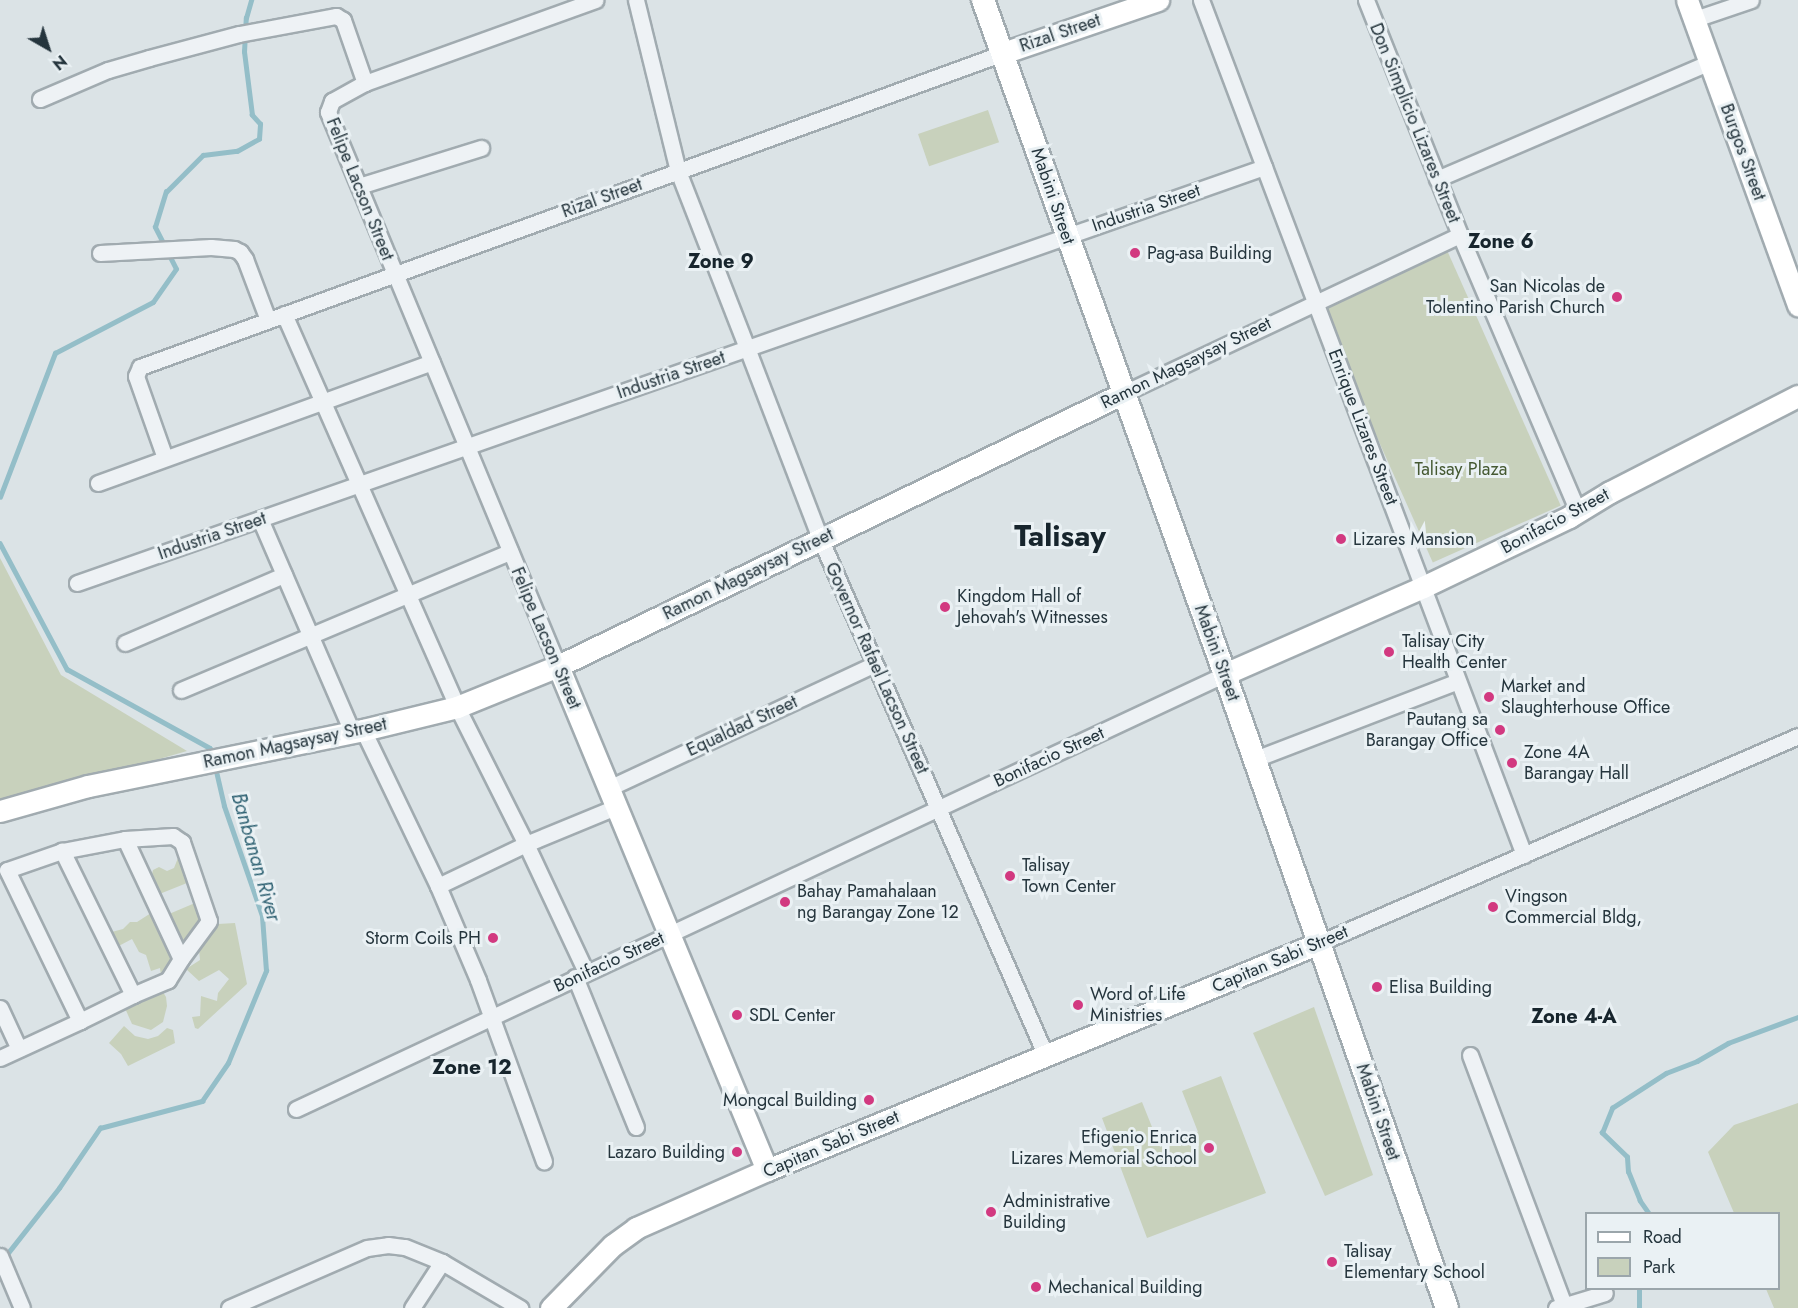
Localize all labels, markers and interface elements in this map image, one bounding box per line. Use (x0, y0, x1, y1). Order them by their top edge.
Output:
street label: Rizal Street (1017, 9, 1103, 57)
north arrow (18, 18, 78, 78)
street label: Don Simplicio Lizares Street (1365, 20, 1465, 226)
text: N (47, 49, 72, 75)
street label: Burgos Street (1716, 101, 1770, 203)
street label: Felipe Lacson Street (322, 115, 398, 263)
street label: Mabini Street (1026, 145, 1080, 247)
street label: Rizal Street (559, 173, 645, 223)
street label: Industria Street (1089, 179, 1203, 237)
district label: Zone 6 (1468, 229, 1534, 253)
place label: Pag-asa Building (1147, 242, 1272, 264)
marker: Pag-asa Building (1128, 246, 1142, 260)
district label: Zone 9 (688, 249, 754, 273)
place label: San Nicolas de Tolentino Parish Church (1426, 276, 1605, 318)
marker: San Nicolas de Tolentino Parish Church (1610, 290, 1624, 304)
street label: Ramon Magsaysay Street (1097, 312, 1275, 414)
street label: Industria Street (614, 346, 728, 404)
street label: Enrique Lizares Street (1323, 346, 1403, 508)
park label: Talisay Plaza (1415, 458, 1507, 480)
street label: Bonifacio Street (1497, 483, 1613, 559)
street label: Industria Street (155, 507, 269, 565)
district label: Talisay (1014, 518, 1106, 554)
street label: Ramon Magsaysay Street (659, 523, 837, 625)
place label: Lizares Mansion (1353, 528, 1474, 550)
marker: Lizares Mansion (1334, 532, 1348, 546)
street label: Governor Rafael Lacson Street (821, 559, 933, 777)
street label: Felipe Lacson Street (506, 564, 586, 712)
place label: Kingdom Hall of Jehovah's Witnesses (957, 586, 1108, 628)
marker: Kingdom Hall of Jehovah's Witnesses (938, 600, 952, 614)
street label: Mabini Street (1190, 602, 1244, 704)
place label: Talisay City Health Center (1402, 631, 1507, 674)
marker: Talisay City Health Center (1380, 643, 1398, 661)
place label: Market and Slaughterhouse Office (1501, 676, 1670, 718)
marker: Market and Slaughterhouse Office (1482, 690, 1496, 704)
street label: Equaldad Street (683, 691, 801, 761)
place label: Pautang sa Barangay Office (1366, 709, 1488, 752)
street label: Ramon Magsaysay Street (201, 713, 389, 773)
street label: Bonifacio Street (990, 722, 1108, 792)
marker: Pautang sa Barangay Office (1493, 723, 1507, 737)
place label: Zone 4A Barangay Hall (1524, 742, 1629, 784)
marker: Zone 4A Barangay Hall (1505, 756, 1519, 770)
water label: Banbanan River (226, 790, 286, 924)
place label: Talisay Town Center (1022, 855, 1116, 898)
marker: Talisay Town Center (1003, 869, 1017, 883)
place label: Bahay Pamahalaan ng Barangay Zone 12 (797, 881, 959, 924)
place label: Vingson Commercial Bldg, (1505, 886, 1642, 928)
marker: Bahay Pamahalaan ng Barangay Zone 12 (778, 895, 792, 909)
marker: Vingson Commercial Bldg, (1486, 900, 1500, 914)
street label: Capitan Sabi Street (1209, 921, 1351, 997)
place label: Storm Coils PH (365, 927, 481, 949)
street label: Bonifacio Street (550, 927, 668, 997)
marker: Storm Coils PH (486, 931, 500, 945)
place label: Elisa Building (1389, 976, 1492, 998)
marker: Elisa Building (1370, 980, 1384, 994)
place label: Word of Life Ministries (1090, 984, 1186, 1026)
marker: Word of Life Ministries (1071, 998, 1085, 1012)
place label: SDL Center (749, 1004, 835, 1026)
district label: Zone 4-A (1531, 1004, 1617, 1028)
marker: SDL Center (730, 1008, 744, 1022)
district label: Zone 12 (432, 1054, 512, 1080)
street label: Mabini Street (1351, 1061, 1405, 1163)
place label: Mongcal Building (723, 1089, 857, 1111)
marker: Mongcal Building (862, 1093, 876, 1107)
street label: Capitan Sabi Street (760, 1106, 902, 1182)
place label: Efigenio Enrica Lizares Memorial School (1011, 1127, 1197, 1170)
place label: Lazaro Building (607, 1141, 725, 1163)
marker: Efigenio Enrica Lizares Memorial School (1202, 1141, 1216, 1155)
marker: Lazaro Building (730, 1145, 744, 1159)
place label: Administrative Building (1003, 1191, 1110, 1234)
marker: Administrative Building (984, 1205, 998, 1219)
legend (1585, 1212, 1780, 1290)
text: Road (1643, 1224, 1682, 1250)
place label: Talisay Elementary School (1344, 1241, 1485, 1284)
text: Park (1643, 1254, 1675, 1280)
marker: Talisay Elementary School (1325, 1255, 1339, 1269)
place label: Mechanical Building (1048, 1276, 1202, 1298)
marker: Mechanical Building (1029, 1280, 1043, 1294)

